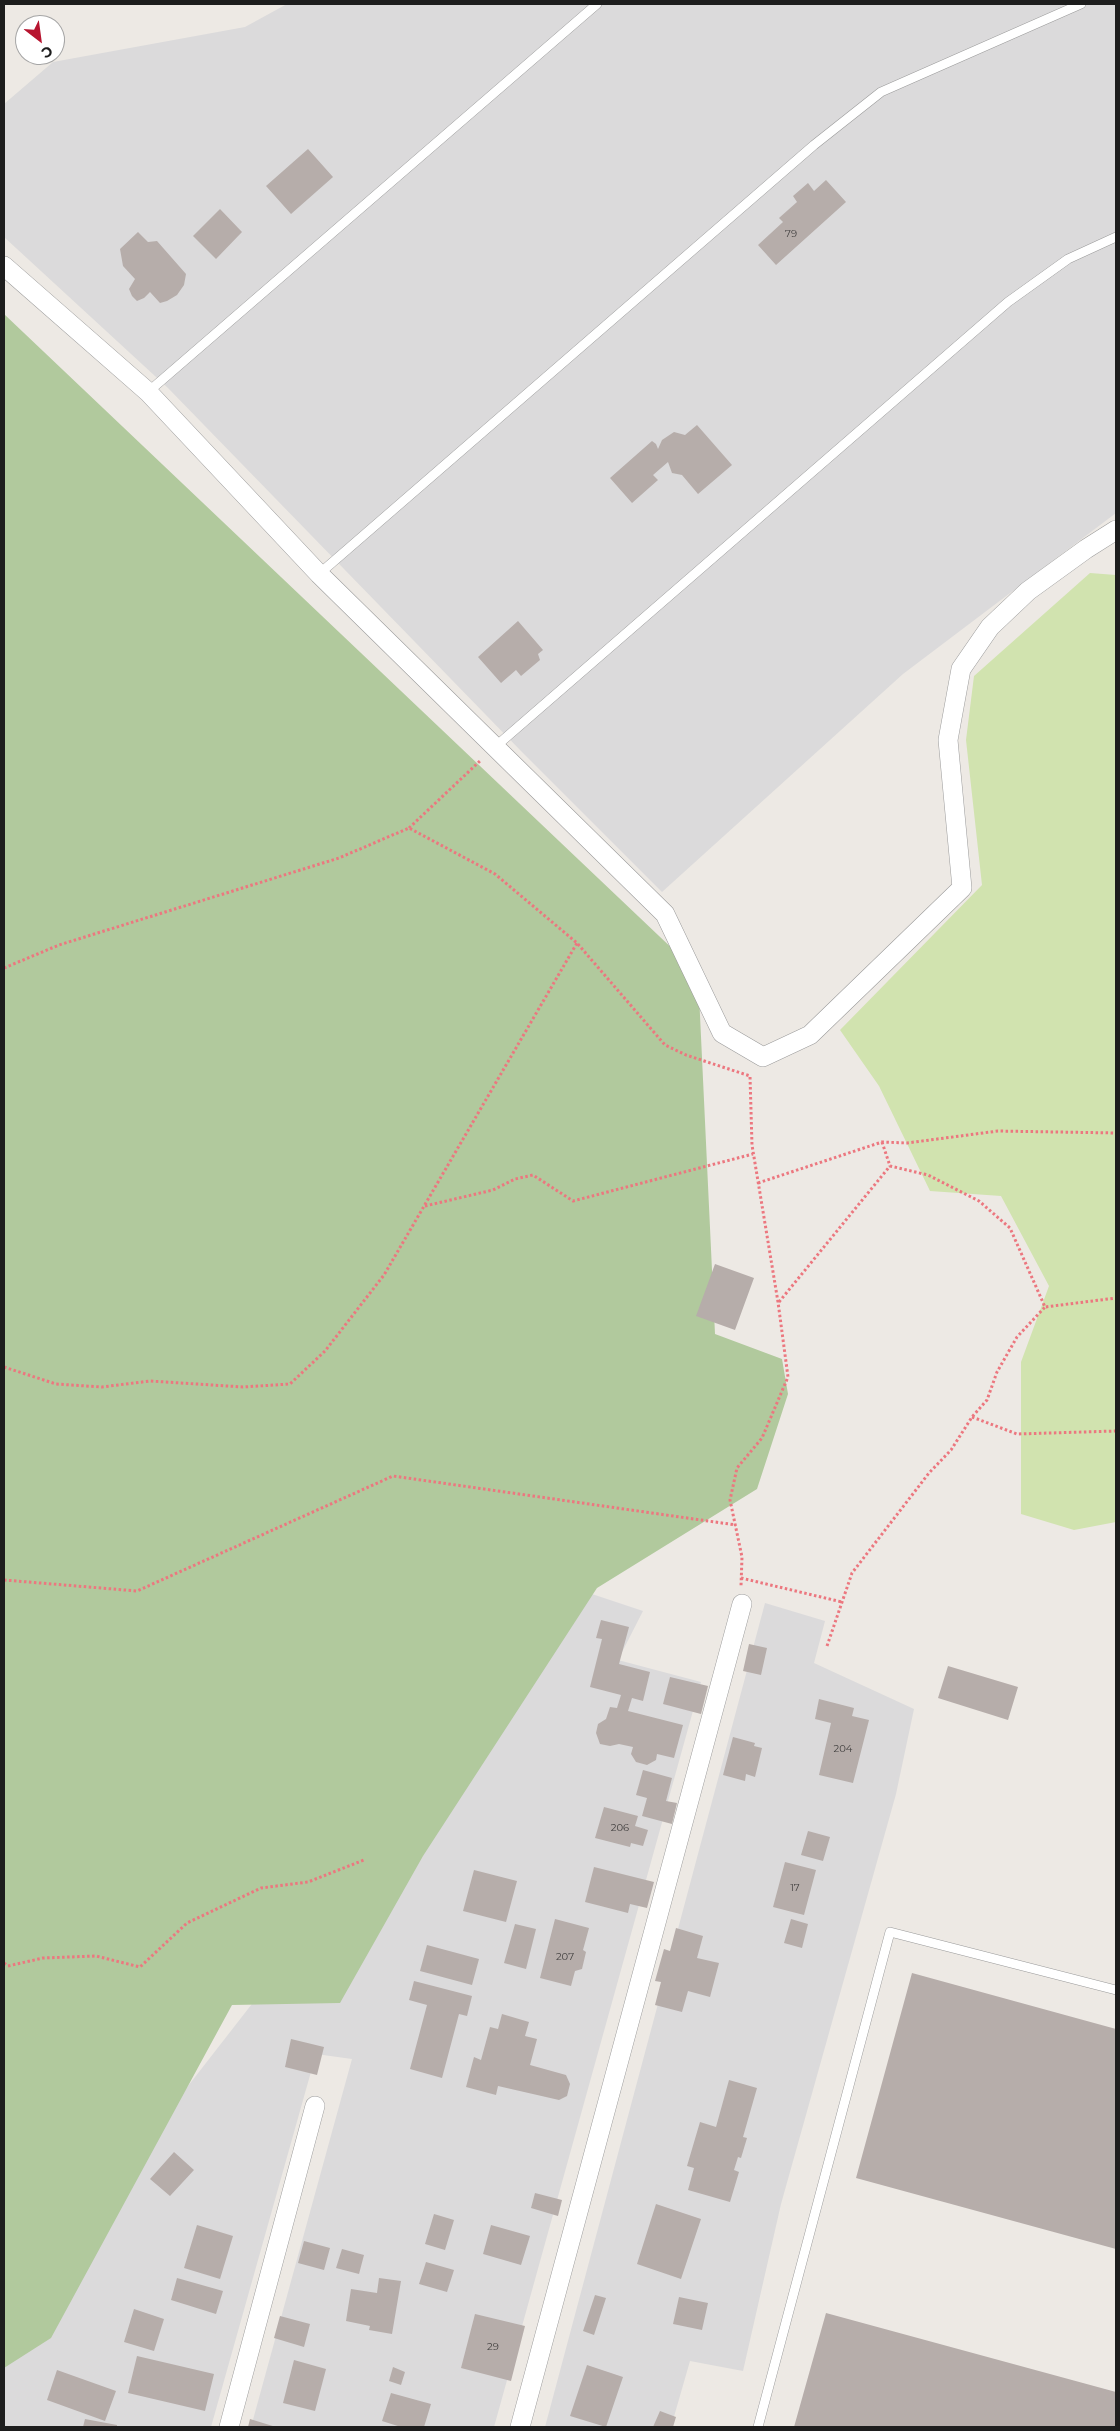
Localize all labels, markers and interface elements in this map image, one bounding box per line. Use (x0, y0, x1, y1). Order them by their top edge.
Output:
north arrow (15, 15, 65, 65)
text: С (38, 42, 56, 62)
house number: 79 (785, 228, 797, 240)
house number: 204 (834, 1743, 852, 1755)
house number: 206 (611, 1822, 629, 1834)
house number: 17 (790, 1882, 800, 1894)
house number: 207 (556, 1951, 574, 1963)
house number: 29 (487, 2341, 499, 2353)

